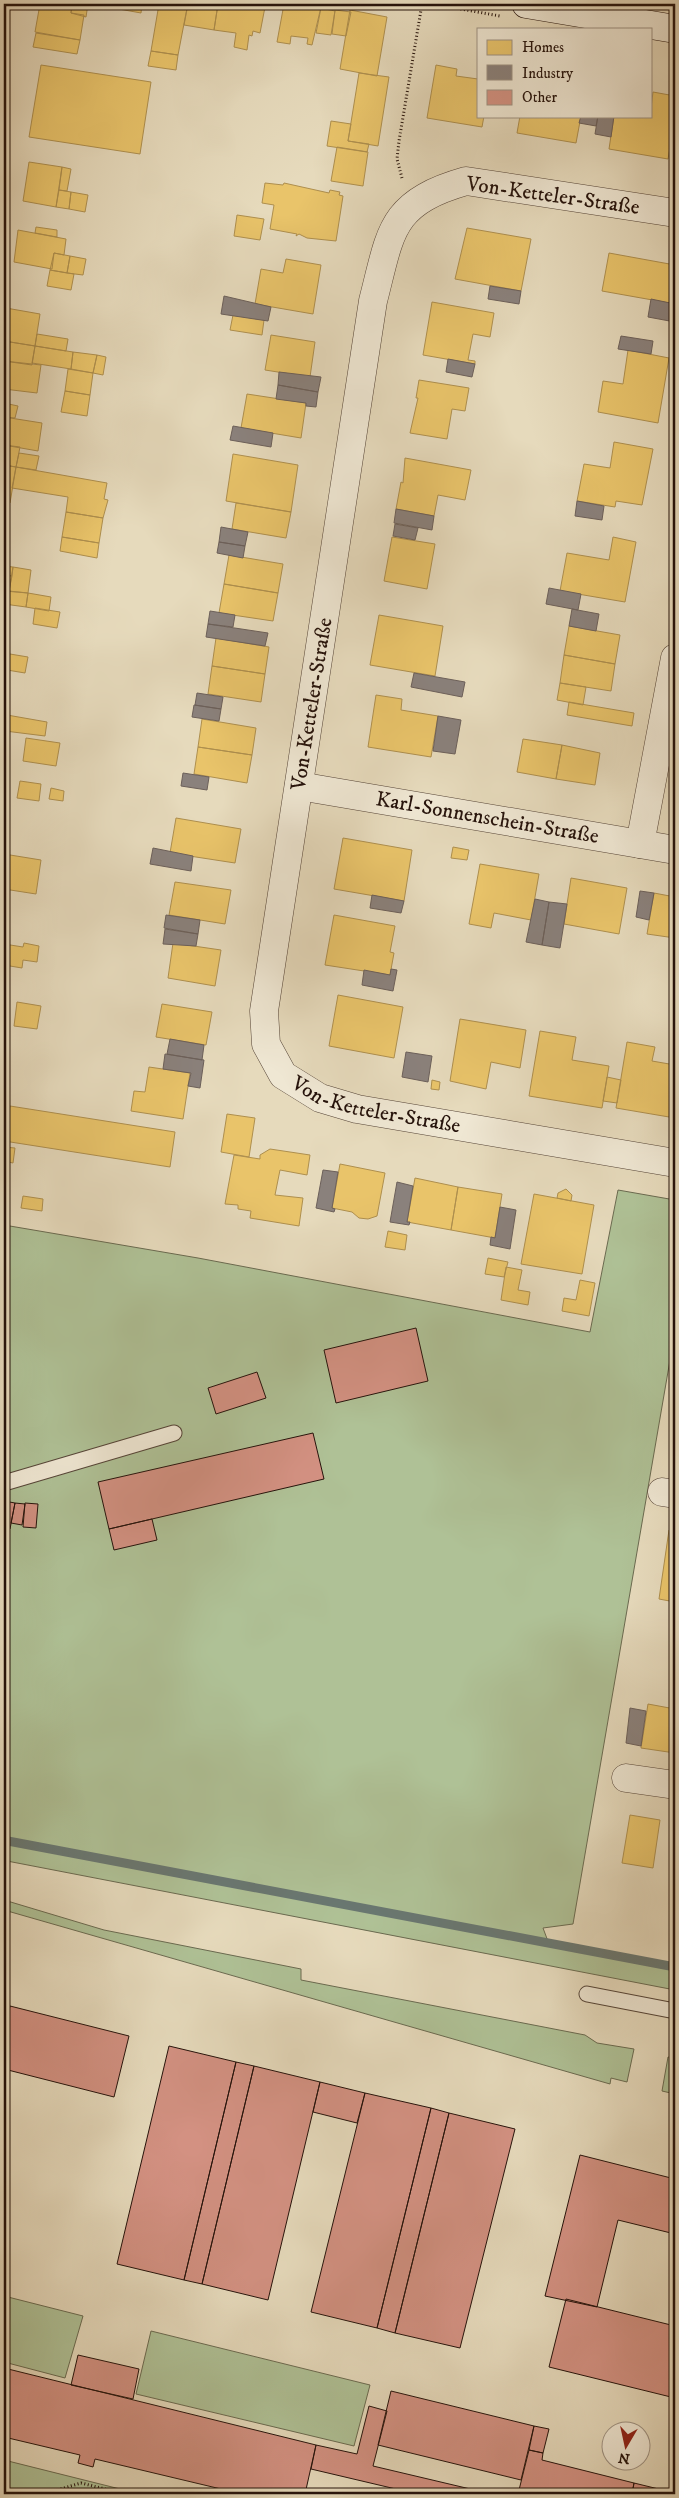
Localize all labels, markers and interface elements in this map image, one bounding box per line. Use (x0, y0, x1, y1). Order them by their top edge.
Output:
legend (477, 28, 652, 118)
text: Homes (522, 38, 564, 57)
text: Industry (522, 64, 574, 83)
text: Other (522, 88, 557, 107)
street label: Von-Ketteler-Straße (464, 171, 641, 221)
street label: Von-Ketteler-Straße (285, 616, 339, 793)
street label: Karl-Sonnenschein-Straße (374, 786, 601, 850)
street label: Von-Ketteler-Straße (286, 1070, 463, 1139)
north arrow (602, 2420, 652, 2470)
text: N (617, 2448, 631, 2468)

